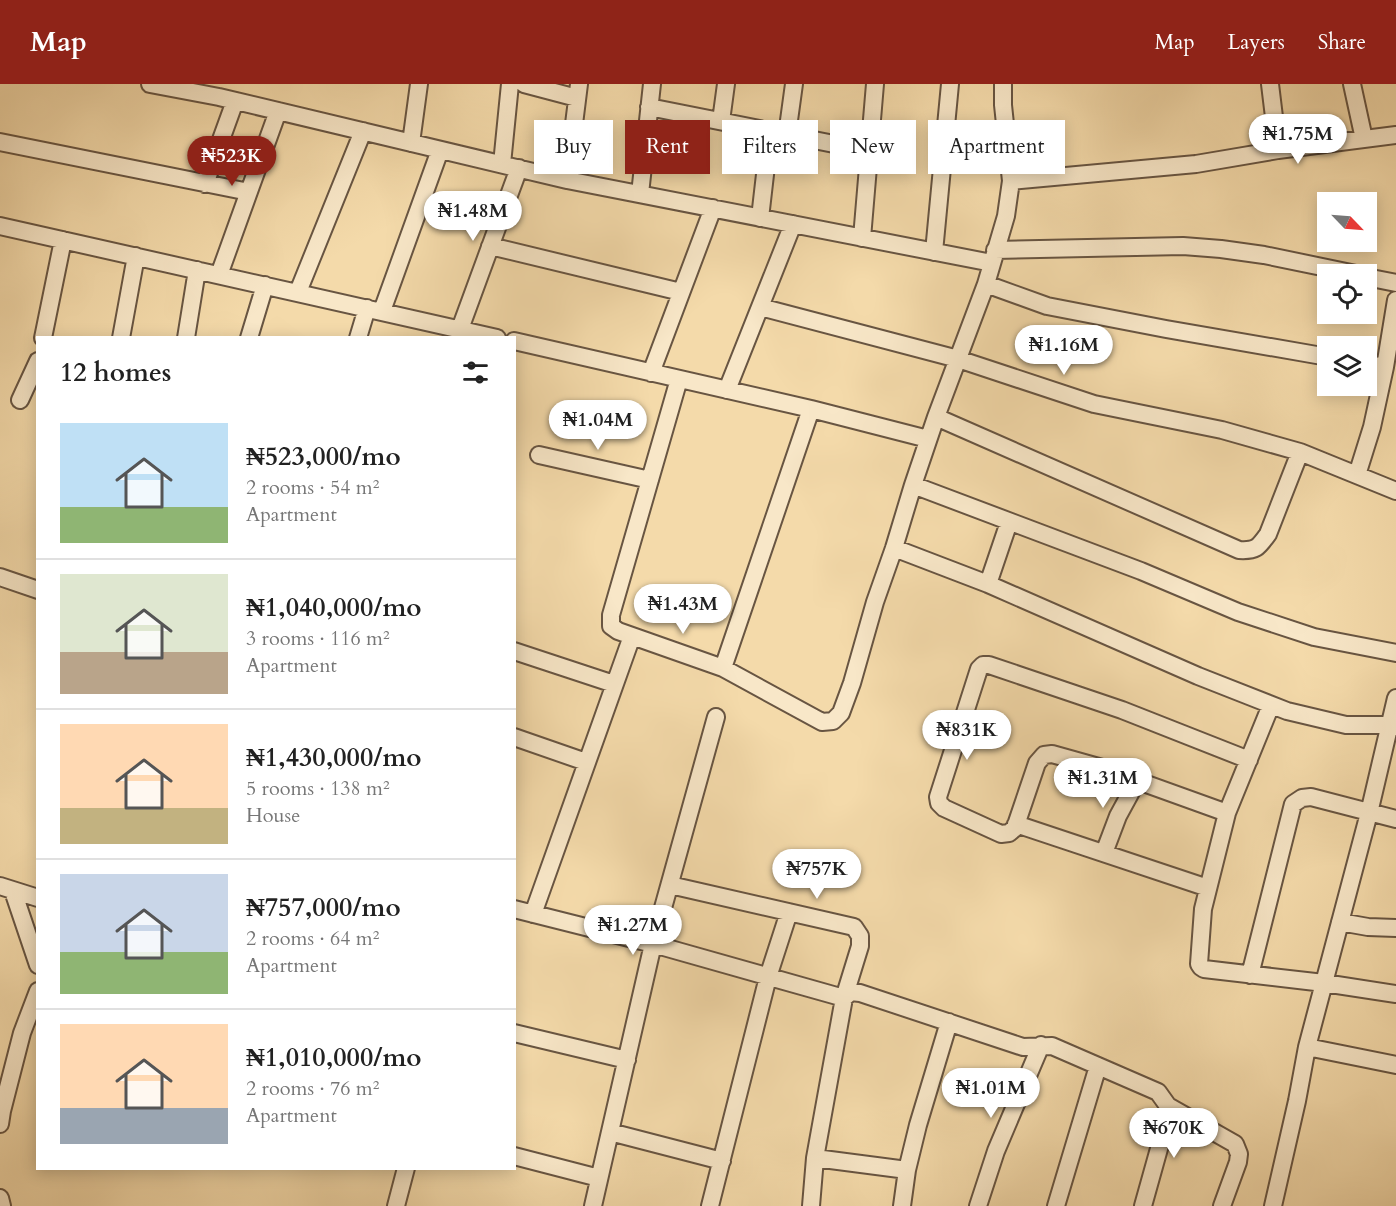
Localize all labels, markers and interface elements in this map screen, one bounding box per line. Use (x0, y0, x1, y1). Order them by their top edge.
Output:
text: Map (30, 23, 87, 61)
text: Map (1155, 28, 1195, 57)
text: Layers (1228, 28, 1285, 57)
text: Share (1318, 28, 1366, 57)
pin: ₦1.75M (1249, 114, 1347, 165)
chip: Buy (534, 120, 613, 174)
chip: Rent (625, 120, 710, 174)
chip: Filters (722, 120, 818, 174)
chip: New (830, 120, 916, 174)
chip: Apartment (928, 120, 1065, 174)
text: ₦1.75M (1263, 120, 1333, 147)
pin: ₦523K (190, 136, 274, 187)
text: ₦523K (201, 142, 263, 169)
pin: ₦1.48M (424, 191, 522, 242)
north arrow (1317, 192, 1377, 252)
map controls (1317, 192, 1377, 396)
text: ₦1.48M (438, 197, 508, 224)
button: locate (1317, 264, 1377, 324)
pin: ₦1.16M (1015, 325, 1113, 376)
text: ₦1.16M (1029, 331, 1099, 358)
button: layers (1317, 336, 1377, 396)
text: 12 homes (60, 355, 171, 390)
icon: filters (459, 356, 492, 389)
pin: ₦1.04M (549, 400, 647, 451)
text: ₦1.04M (563, 406, 633, 433)
text: ₦523,000/mo (246, 439, 401, 474)
icon: home (108, 447, 180, 519)
text: 2 rooms · 54 m² (246, 474, 379, 501)
text: Apartment (246, 501, 337, 528)
pin: ₦1.43M (634, 584, 732, 635)
text: ₦1,040,000/mo (246, 590, 422, 625)
text: ₦1.43M (648, 590, 718, 617)
icon: home (108, 598, 180, 670)
text: 3 rooms · 116 m² (246, 625, 390, 652)
text: Apartment (246, 652, 337, 679)
pin: ₦831K (925, 710, 1009, 761)
text: ₦831K (936, 716, 998, 743)
text: ₦1,430,000/mo (246, 740, 422, 775)
icon: home (108, 748, 180, 820)
pin: ₦1.31M (1054, 758, 1152, 809)
text: ₦1.31M (1068, 764, 1138, 791)
text: 5 rooms · 138 m² (246, 775, 390, 802)
text: House (246, 802, 300, 829)
pin: ₦757K (775, 849, 859, 900)
text: ₦757K (786, 855, 848, 882)
text: ₦757,000/mo (246, 890, 401, 925)
icon: home (108, 898, 180, 970)
pin: ₦1.27M (584, 905, 682, 956)
text: ₦1.27M (598, 911, 668, 938)
text: 2 rooms · 64 m² (246, 925, 379, 952)
text: Apartment (246, 952, 337, 979)
text: ₦1,010,000/mo (246, 1040, 422, 1075)
icon: home (108, 1048, 180, 1120)
pin: ₦1.01M (942, 1068, 1040, 1119)
text: ₦1.01M (956, 1074, 1026, 1101)
text: 2 rooms · 76 m² (246, 1075, 379, 1102)
text: Apartment (246, 1102, 337, 1129)
pin: ₦670K (1132, 1108, 1216, 1159)
text: ₦670K (1143, 1114, 1205, 1141)

